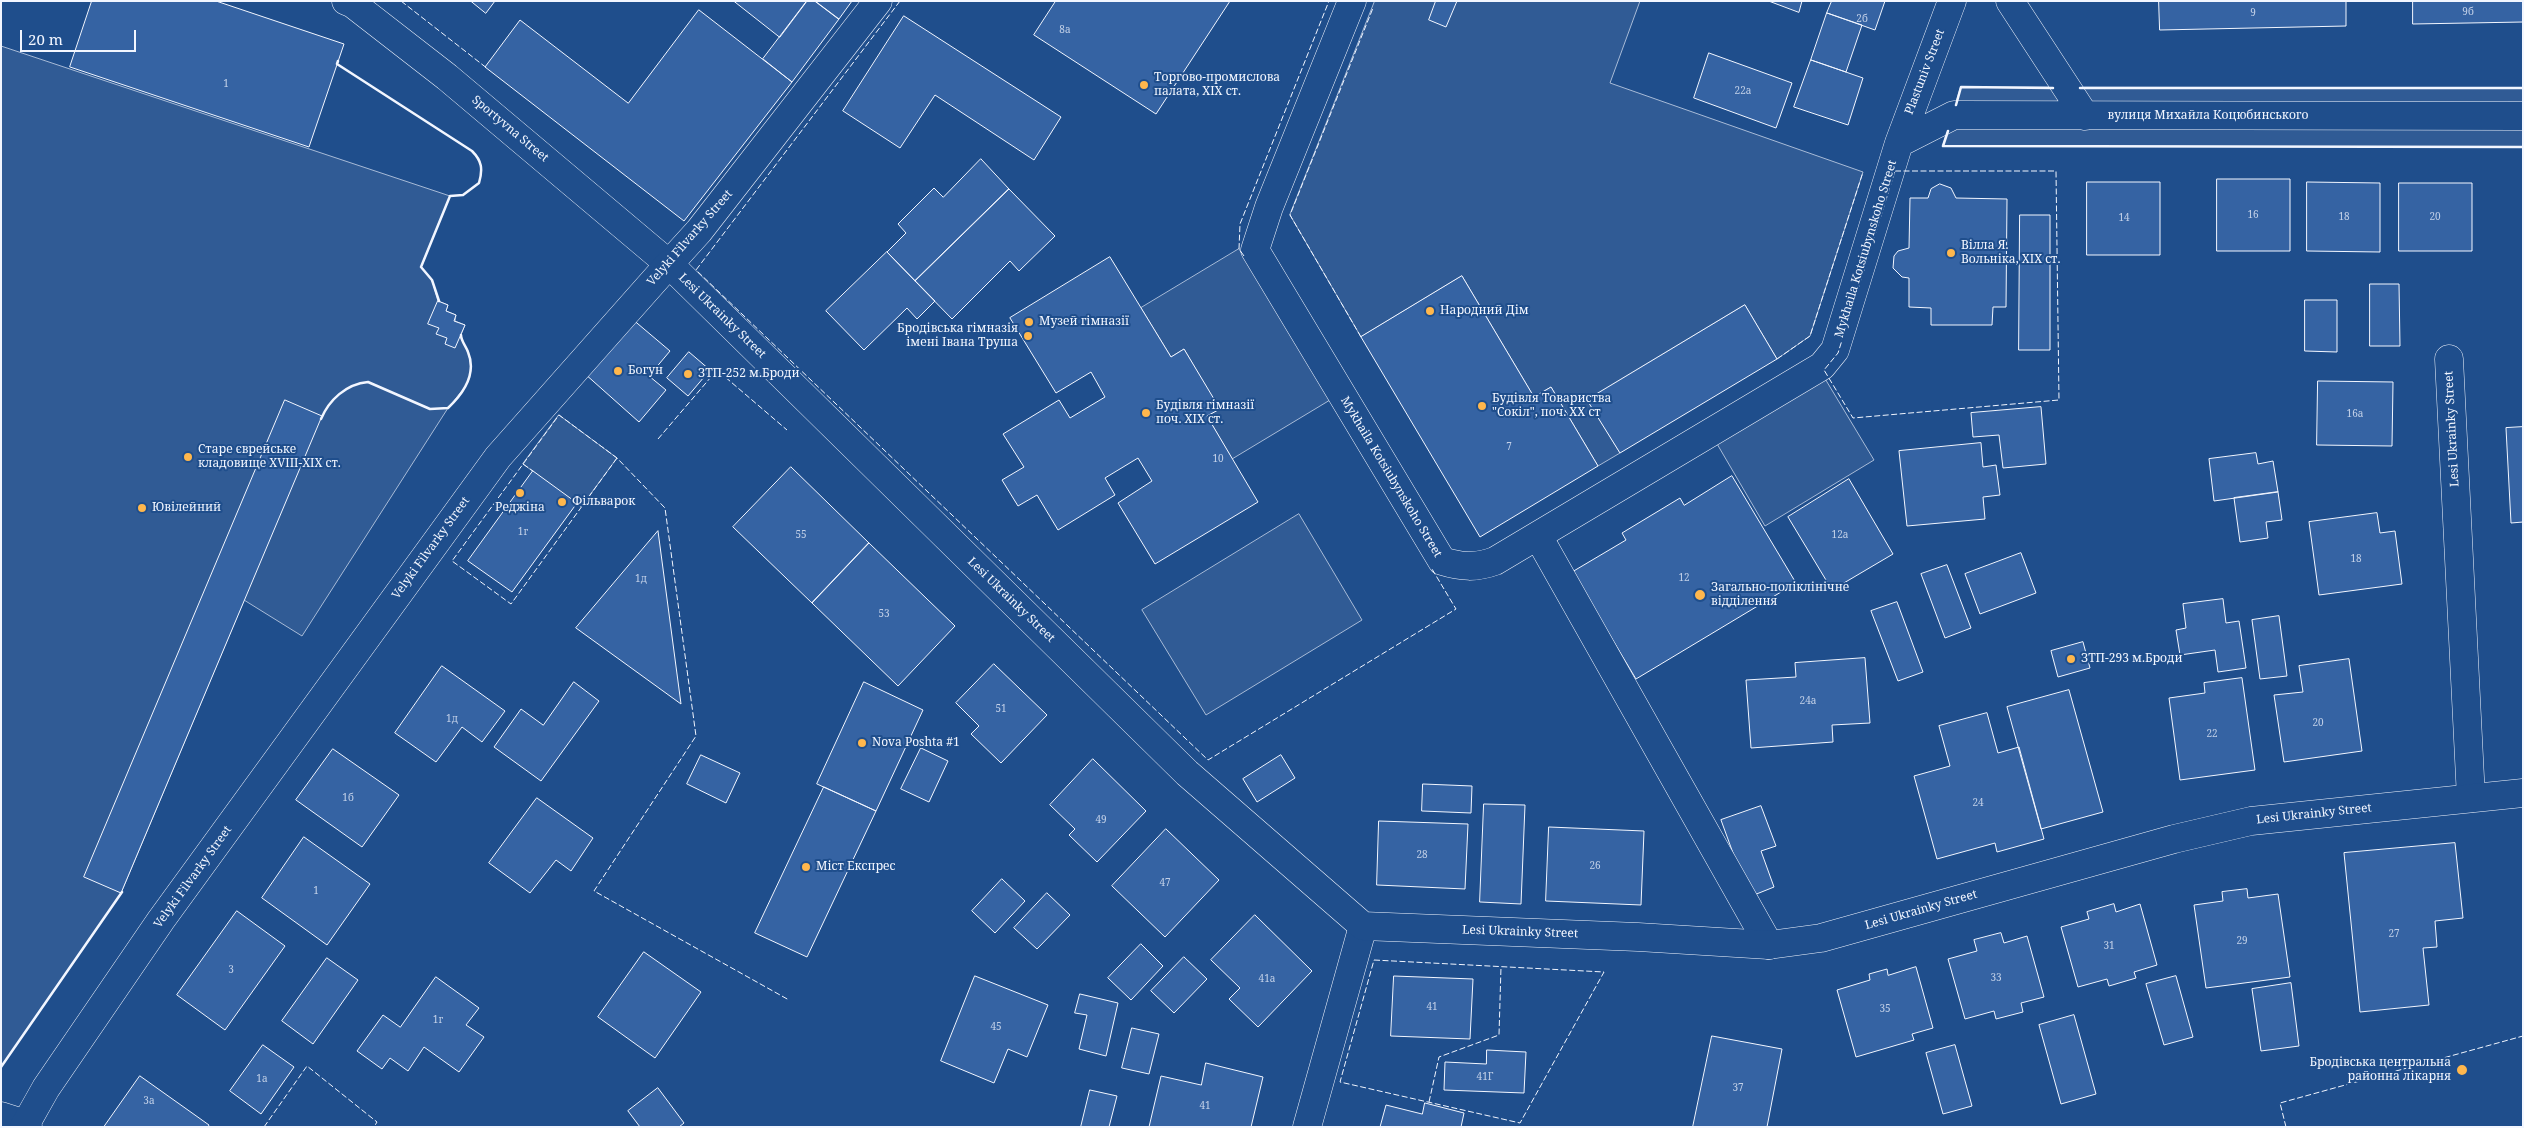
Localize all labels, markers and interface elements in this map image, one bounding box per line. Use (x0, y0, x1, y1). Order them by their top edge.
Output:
house number: 9б (2462, 6, 2474, 18)
house number: 9 (2250, 7, 2256, 19)
house number: 2б (1856, 13, 1868, 25)
scale bar (22, 20, 139, 52)
house number: 8а (1059, 24, 1071, 36)
street label: Plastuniv Street (1902, 27, 1948, 117)
text: 20 m (28, 29, 63, 49)
place label: Торгово-промислова палата, XIX ст. (1154, 71, 1280, 99)
house number: 1 (223, 78, 229, 90)
marker: Торгово-промислова палата, XIX ст. (1138, 79, 1150, 91)
house number: 22а (1735, 85, 1751, 97)
street label: Sportyvna Street (469, 93, 551, 165)
street label: вулиця Михайла Коцюбинського (2108, 109, 2308, 123)
street label: Mykhaila Kotsiubynskoho Street (1832, 158, 1900, 340)
street label: Velyki Filvarky Street (644, 187, 736, 289)
house number: 16 (2247, 209, 2259, 221)
house number: 18 (2338, 211, 2350, 223)
house number: 20 (2429, 211, 2441, 223)
house number: 14 (2118, 212, 2130, 224)
place label: Вілла Я. Вольніка, XIX ст. (1961, 239, 2060, 267)
marker: Вілла Я. Вольніка, XIX ст. (1945, 247, 1957, 259)
street label: Lesi Ukrainky Street (675, 271, 769, 361)
place label: Народний Дім (1440, 304, 1529, 318)
marker: Народний Дім (1424, 305, 1436, 317)
place label: Музей гімназії (1039, 315, 1129, 329)
marker: Музей гімназії (1023, 316, 1035, 328)
place label: Бродівська гімназія імені Івана Труша (897, 322, 1018, 350)
marker: Бродівська гімназія імені Івана Труша (1022, 330, 1034, 342)
place label: Богун (628, 364, 663, 378)
marker: Богун (612, 365, 624, 377)
place label: ЗТП-252 м.Броди (698, 367, 800, 381)
marker: ЗТП-252 м.Броди (682, 368, 694, 380)
street label: Lesi Ukrainky Street (2442, 371, 2462, 487)
place label: Будівля Товариства "Сокіл", поч. ХХ ст (1492, 392, 1611, 420)
street label: Mykhaila Kotsiubynskoho Street (1337, 394, 1445, 560)
place label: Будівля гімназії поч. XIX ст. (1156, 399, 1254, 427)
marker: Будівля Товариства "Сокіл", поч. ХХ ст (1476, 400, 1488, 412)
marker: Будівля гімназії поч. XIX ст. (1140, 407, 1152, 419)
house number: 16а (2347, 408, 2363, 420)
house number: 7 (1506, 441, 1512, 453)
place label: Старе єврейське кладовище XVIII-XIX ст. (198, 443, 341, 471)
marker: Старе єврейське кладовище XVIII-XIX ст. (182, 451, 194, 463)
house number: 10 (1212, 453, 1224, 465)
marker: Реджіна (514, 487, 526, 499)
street label: Velyki Filvarky Street (389, 494, 473, 602)
place label: Фільварок (572, 495, 635, 509)
marker: Фільварок (556, 496, 568, 508)
place label: Ювілейний (152, 501, 221, 515)
place label: Реджіна (495, 501, 545, 515)
marker: Ювілейний (136, 502, 148, 514)
house number: 1г (518, 526, 528, 538)
house number: 55 (795, 529, 807, 541)
house number: 12а (1832, 529, 1848, 541)
house number: 18 (2350, 553, 2362, 565)
street label: Lesi Ukrainky Street (964, 555, 1058, 645)
house number: 12 (1678, 572, 1690, 584)
house number: 1д (635, 573, 647, 585)
place label: Загально-поліклінічне відділення (1711, 581, 1849, 609)
marker: Загально-поліклінічне відділення (1693, 588, 1707, 602)
house number: 53 (878, 608, 890, 620)
place label: ЗТП-293 м.Броди (2081, 652, 2183, 666)
marker: ЗТП-293 м.Броди (2065, 653, 2077, 665)
house number: 24а (1800, 695, 1816, 707)
house number: 51 (995, 703, 1007, 715)
house number: 1д (446, 713, 458, 725)
house number: 20 (2312, 717, 2324, 729)
house number: 22 (2206, 728, 2218, 740)
place label: Nova Poshta #1 (872, 736, 960, 750)
marker: Nova Poshta #1 (856, 737, 868, 749)
house number: 1б (342, 792, 354, 804)
house number: 24 (1972, 797, 1984, 809)
street label: Lesi Ukrainky Street (2256, 801, 2372, 827)
house number: 49 (1095, 814, 1107, 826)
street label: Velyki Filvarky Street (151, 823, 235, 931)
house number: 28 (1416, 849, 1428, 861)
place label: Міст Експрес (816, 860, 895, 874)
house number: 26 (1589, 860, 1601, 872)
marker: Міст Експрес (800, 861, 812, 873)
house number: 47 (1159, 877, 1171, 889)
house number: 1 (313, 885, 319, 897)
street label: Lesi Ukrainky Street (1863, 887, 1979, 933)
street label: Lesi Ukrainky Street (1462, 923, 1578, 941)
house number: 27 (2388, 928, 2400, 940)
house number: 29 (2236, 935, 2248, 947)
house number: 31 (2103, 940, 2115, 952)
house number: 3 (228, 964, 234, 976)
house number: 33 (1990, 972, 2002, 984)
house number: 41а (1259, 973, 1275, 985)
house number: 41 (1426, 1001, 1438, 1013)
house number: 35 (1879, 1003, 1891, 1015)
house number: 1г (433, 1014, 443, 1026)
house number: 45 (990, 1021, 1002, 1033)
place label: Бродівська центральна районна лікарня (2309, 1056, 2451, 1084)
marker: Бродівська центральна районна лікарня (2455, 1063, 2469, 1077)
house number: 41Г (1477, 1071, 1493, 1083)
house number: 1а (256, 1073, 268, 1085)
house number: 37 (1732, 1082, 1744, 1094)
house number: 3а (143, 1095, 155, 1107)
house number: 41 (1199, 1100, 1211, 1112)

